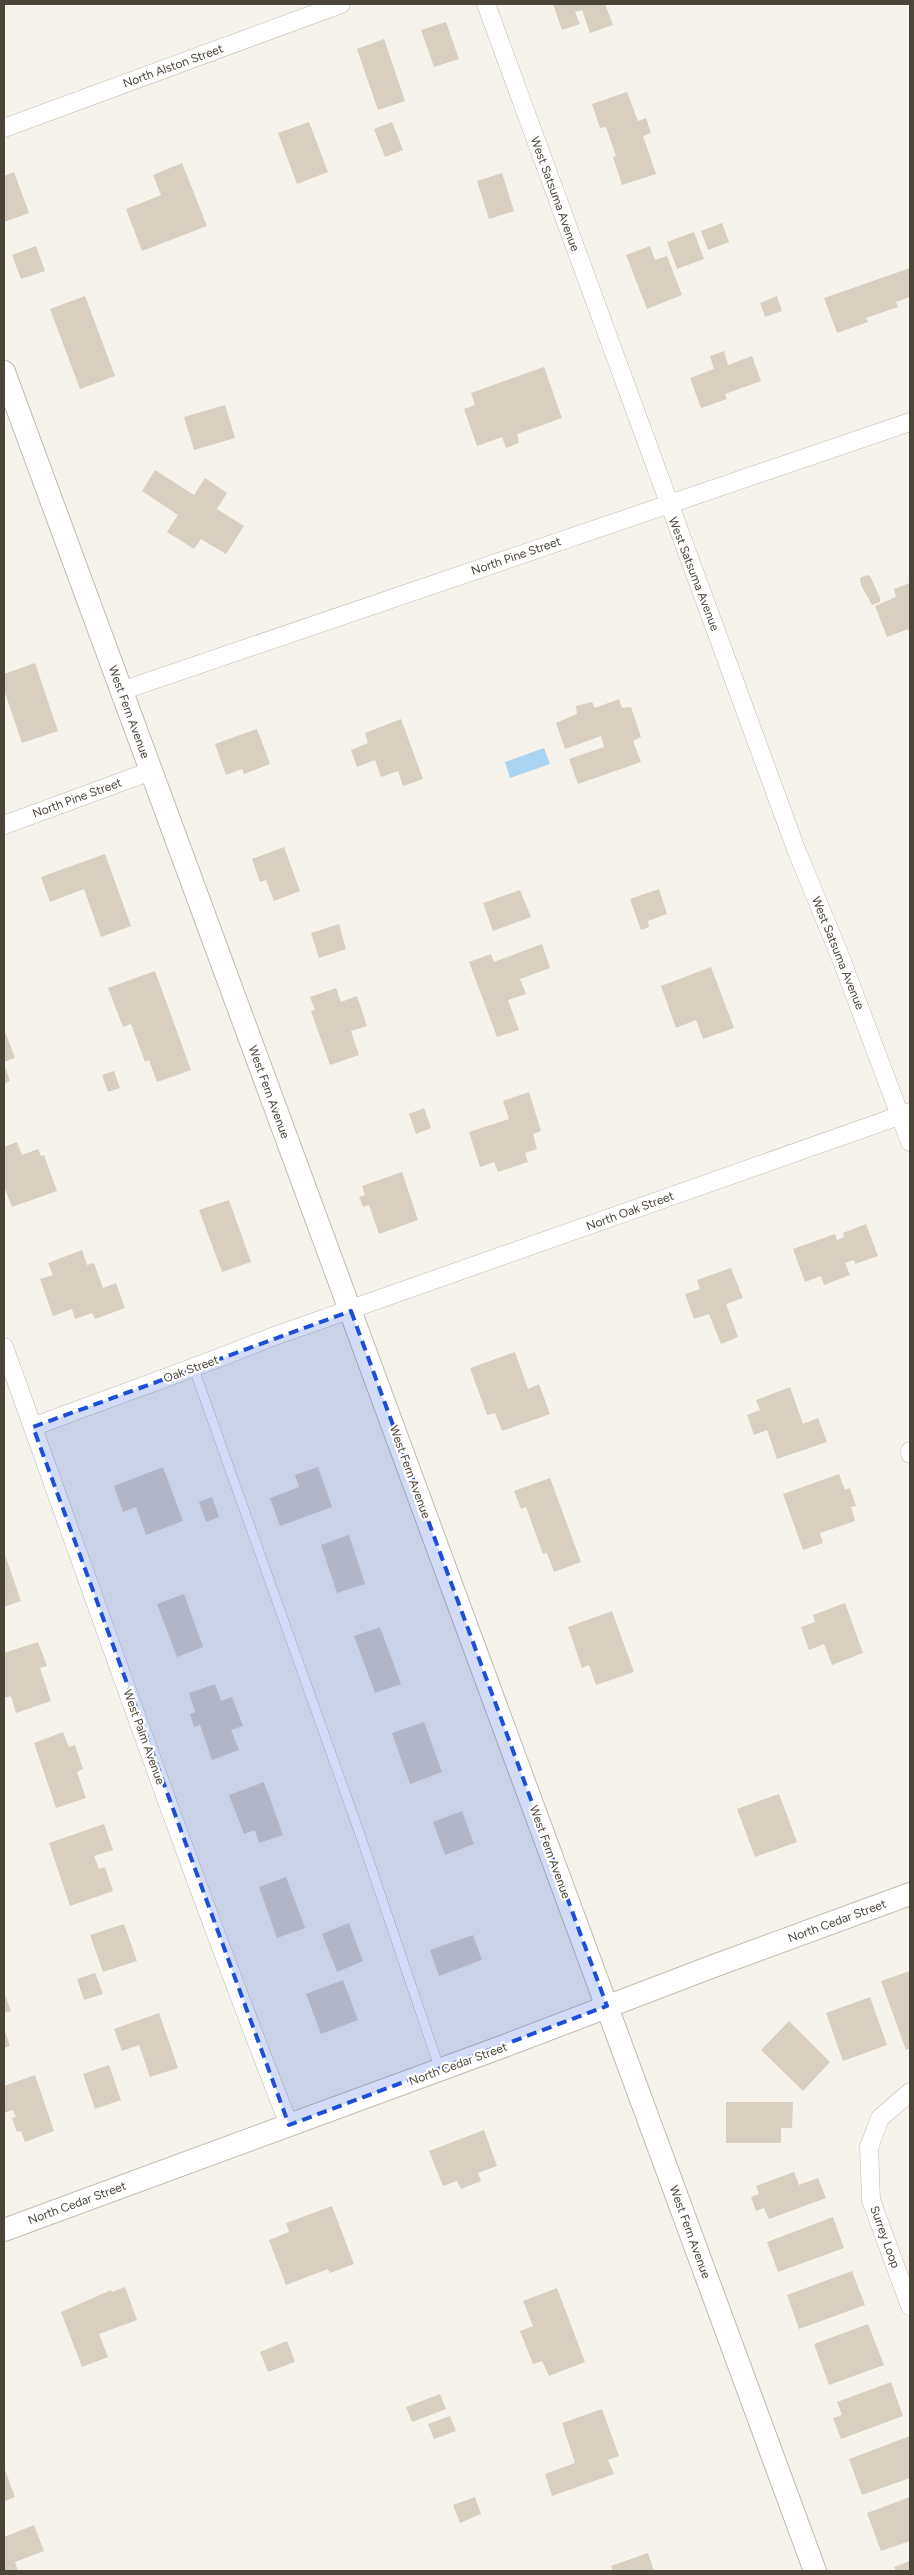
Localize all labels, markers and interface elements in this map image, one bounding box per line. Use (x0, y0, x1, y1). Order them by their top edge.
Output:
street label: North Alston Street (121, 41, 225, 91)
street label: West Satsuma Avenue (528, 135, 582, 254)
street label: West Satsuma Avenue (666, 515, 722, 633)
street label: North Pine Street (469, 534, 563, 578)
street label: West Fern Avenue (106, 664, 152, 761)
street label: North Pine Street (30, 775, 124, 821)
street label: West Satsuma Avenue (809, 894, 867, 1012)
street label: West Fern Avenue (246, 1044, 292, 1141)
street label: North Oak Street (584, 1188, 676, 1233)
street label: Oak Street (161, 1352, 221, 1385)
street label: West Fern Avenue (387, 1424, 433, 1521)
street label: West Palm Avenue (120, 1688, 168, 1787)
street label: West Fern Avenue (527, 1804, 573, 1901)
street label: North Cedar Street (786, 1897, 888, 1945)
street label: North Cedar Street (407, 2040, 509, 2088)
street label: North Cedar Street (26, 2179, 128, 2227)
street label: West Fern Avenue (667, 2184, 713, 2281)
street label: Surrey Loop (867, 2204, 903, 2270)

